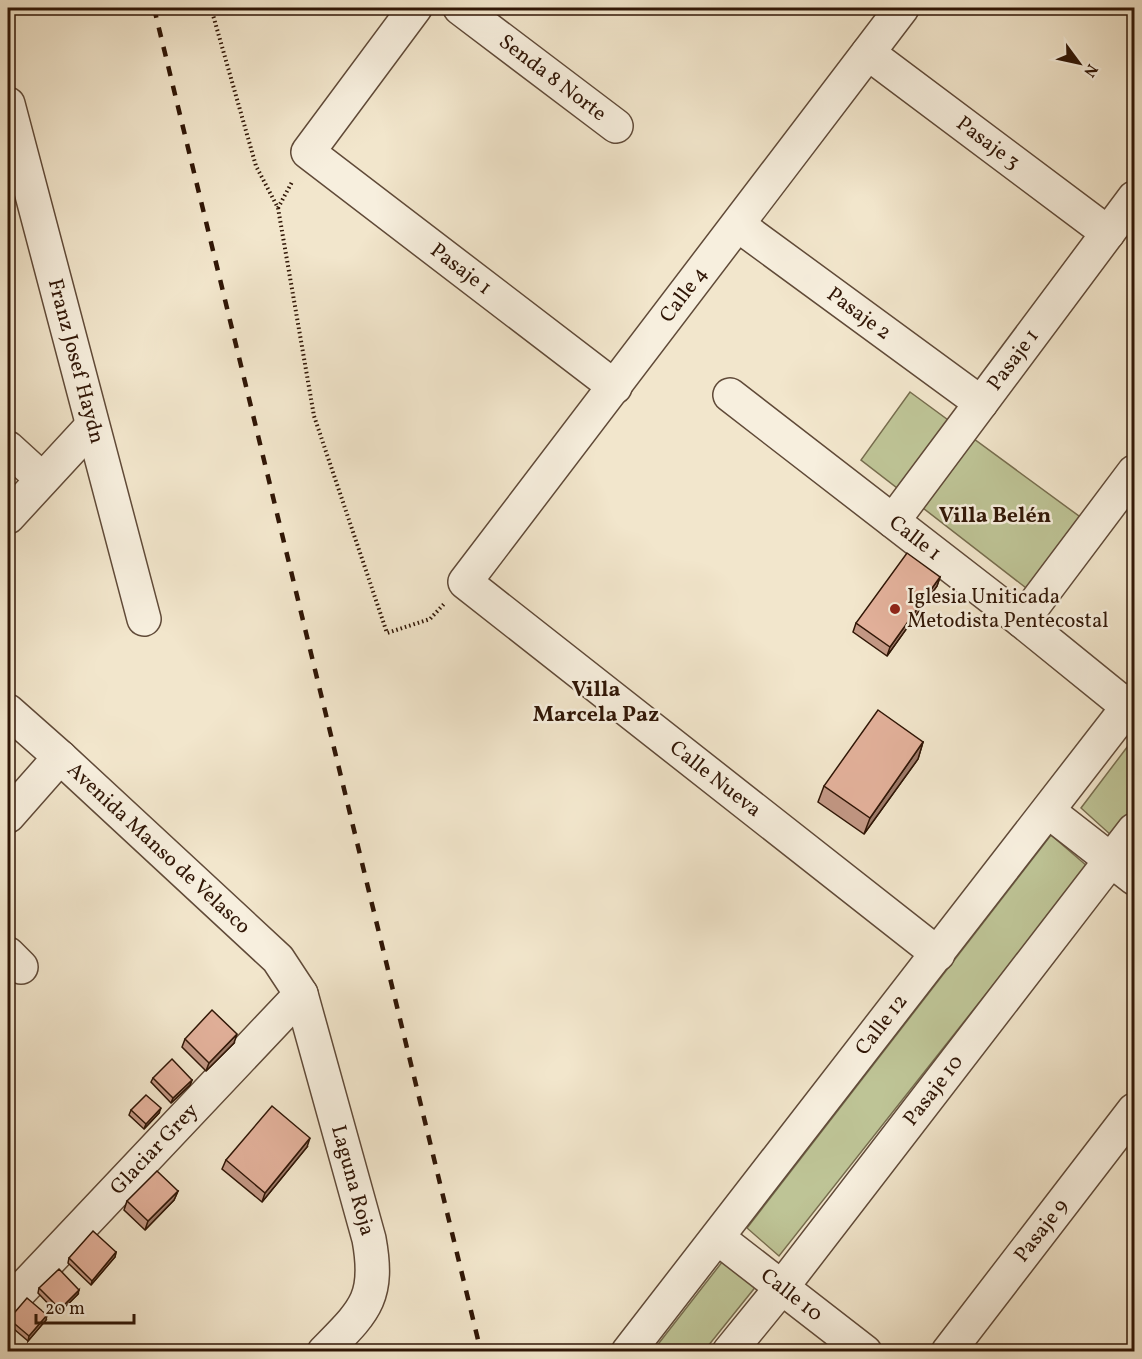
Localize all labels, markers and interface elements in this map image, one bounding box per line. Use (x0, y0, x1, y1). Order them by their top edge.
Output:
street label: Senda 8 Norte (493, 28, 612, 128)
north arrow (1049, 33, 1109, 93)
text: N (1077, 59, 1102, 81)
street label: Pasaje 3 (950, 109, 1026, 177)
street label: Pasaje 1 (424, 236, 498, 302)
street label: Calle 4 (653, 261, 715, 329)
street label: Franz Josef Haydn (40, 276, 112, 447)
street label: Pasaje 2 (821, 280, 897, 347)
street label: Pasaje 1 (981, 323, 1046, 397)
district label: Villa Belén (939, 501, 1051, 532)
street label: Calle 1 (883, 509, 947, 568)
place label: Iglesia Uniticada Metodista Pentecostal (907, 583, 1109, 636)
marker: Iglesia Uniticada Metodista Pentecostal (888, 602, 902, 616)
district label: Villa Marcela Paz (533, 675, 659, 731)
street label: Calle Nueva (663, 734, 767, 824)
street label: Avenida Manso de Velasco (61, 756, 257, 941)
street label: Calle 12 (849, 988, 915, 1061)
street label: Pasaje 10 (897, 1049, 970, 1132)
street label: Glaciar Grey (104, 1096, 205, 1202)
street label: Laguna Roja (324, 1122, 382, 1239)
street label: Pasaje 9 (1007, 1193, 1075, 1269)
street label: Calle 10 (754, 1262, 829, 1328)
scale bar (36, 1287, 134, 1325)
text: 20 m (45, 1297, 85, 1322)

